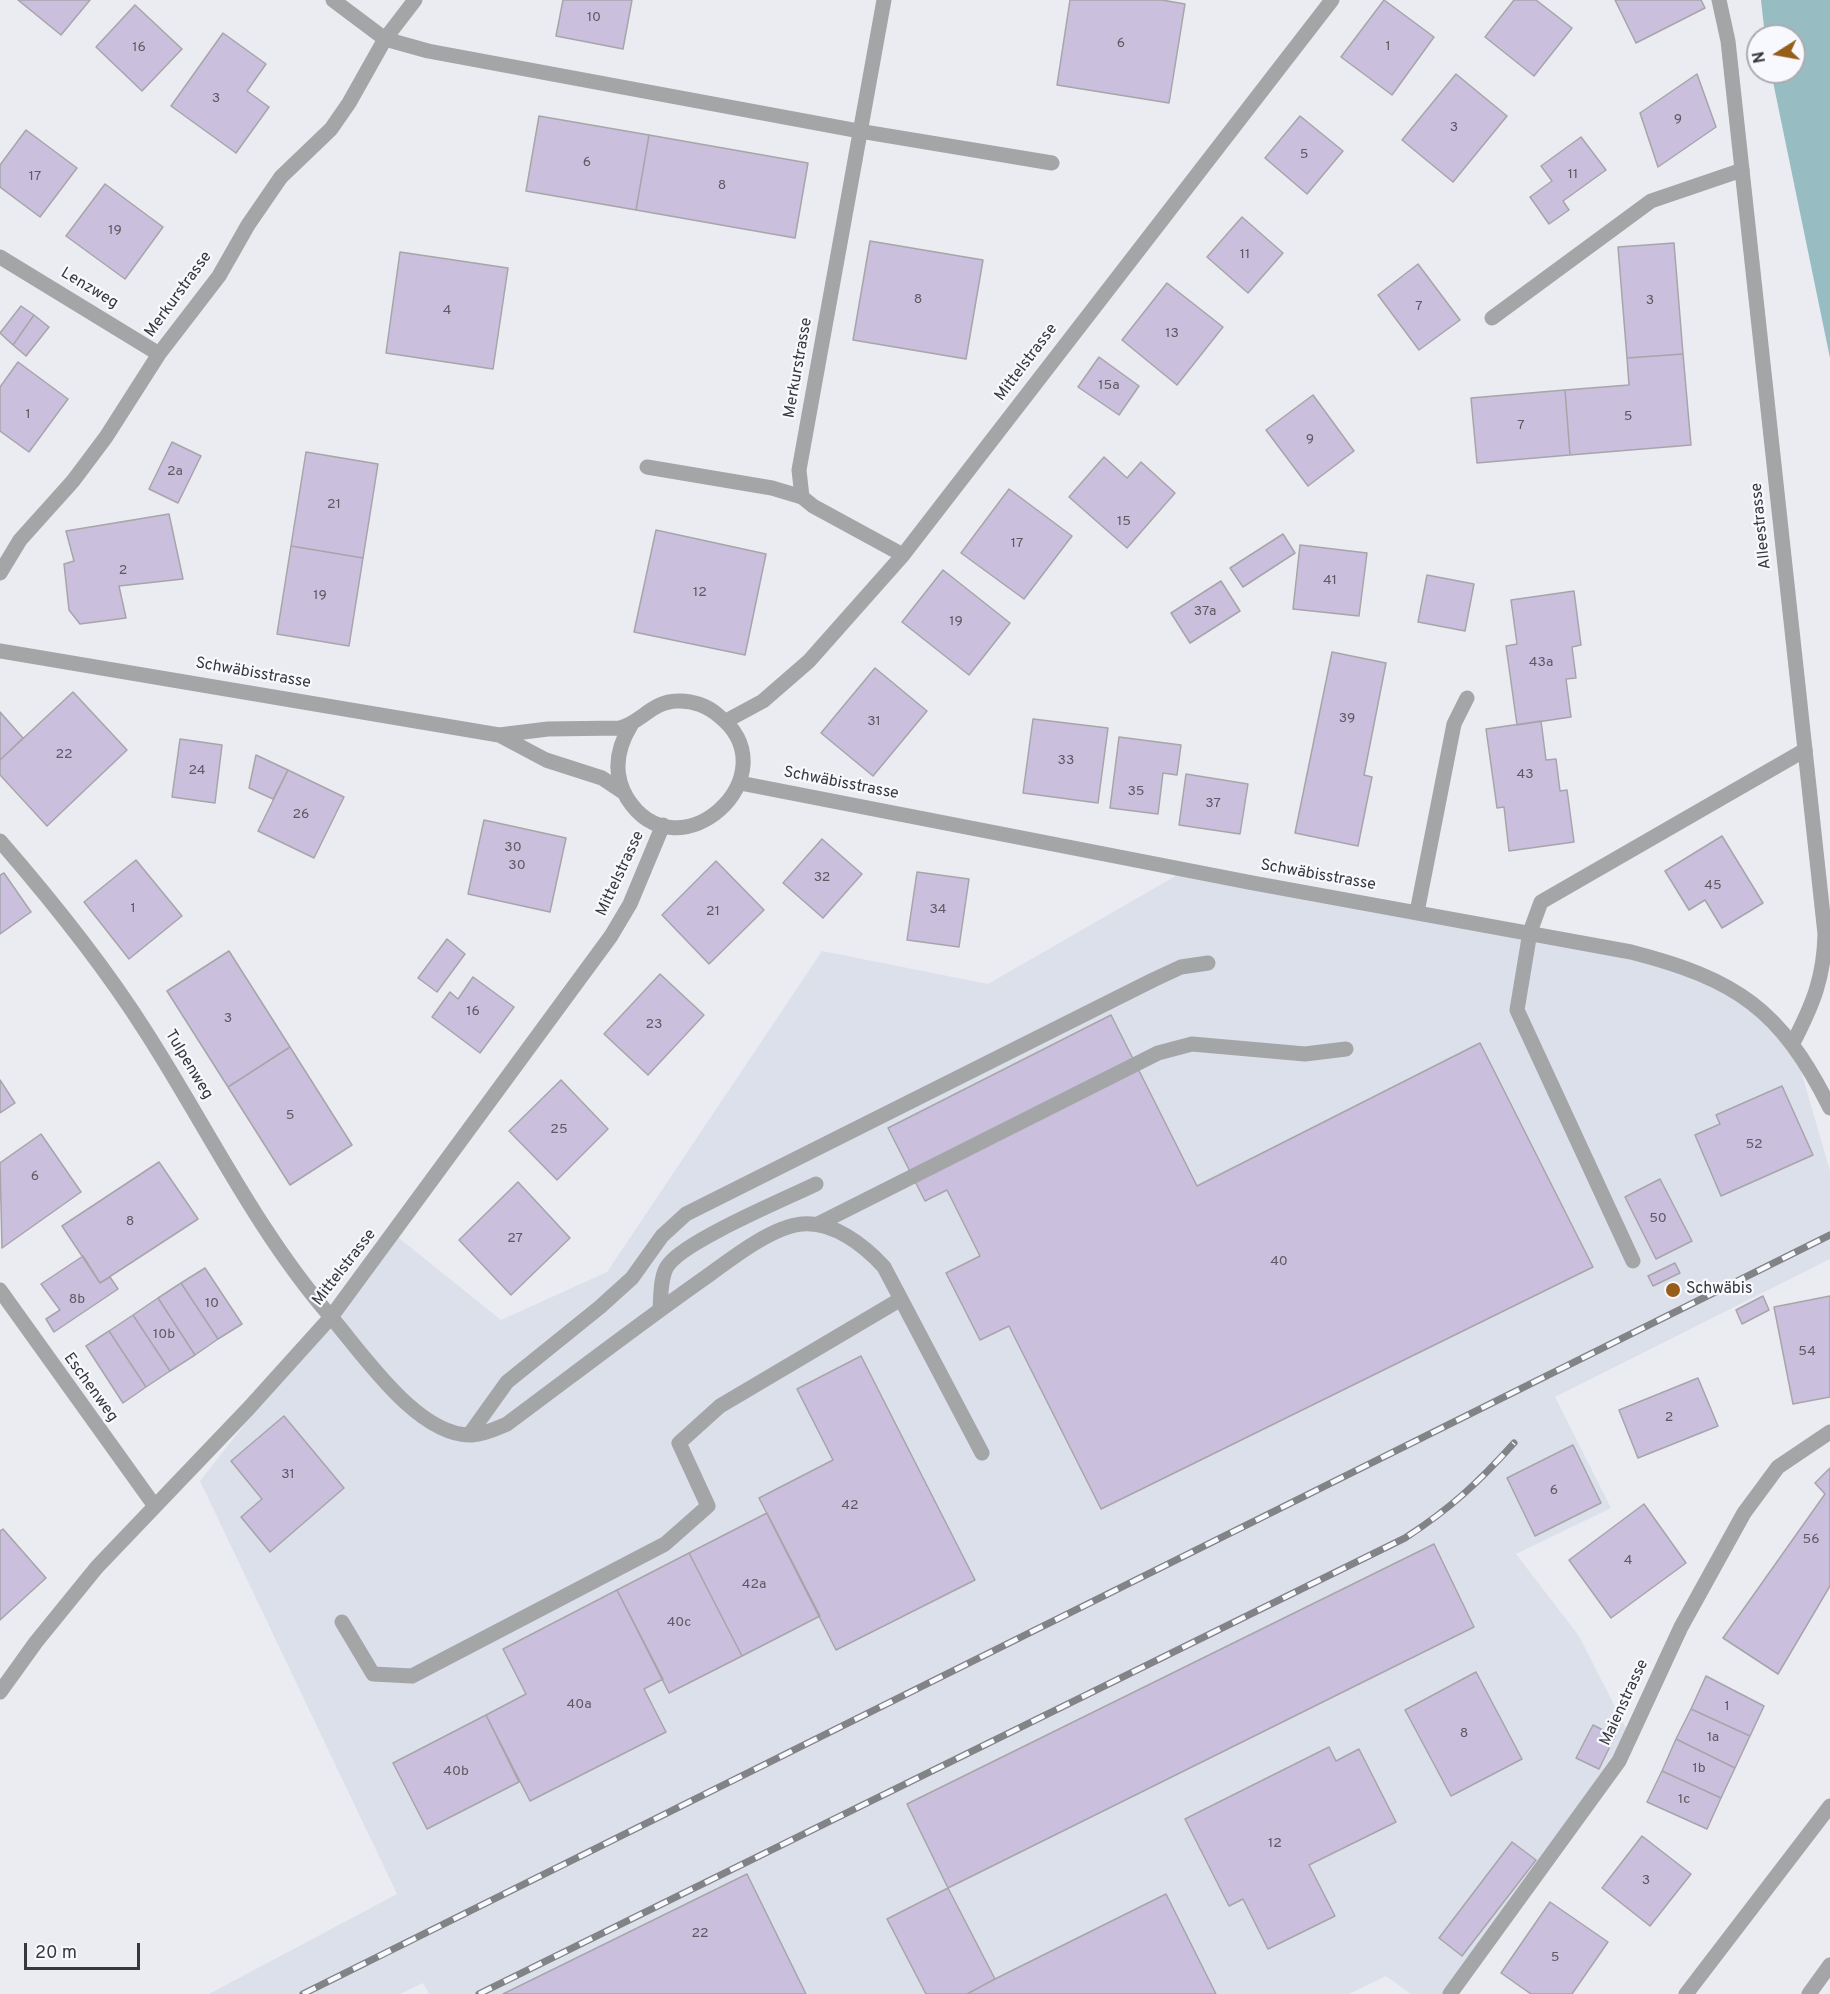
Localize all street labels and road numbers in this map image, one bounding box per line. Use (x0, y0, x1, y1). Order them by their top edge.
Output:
street label: Merkurstrasse (141, 248, 217, 342)
street label: Lenzweg (57, 264, 121, 314)
street label: Merkurstrasse (781, 316, 817, 420)
street label: Mittelstrasse (992, 321, 1062, 405)
street label: Alleestrasse (1748, 482, 1776, 570)
street label: Schwäbisstrasse (194, 654, 312, 694)
street label: Schwäbisstrasse (782, 763, 900, 805)
street label: Mittelstrasse (593, 828, 649, 920)
street label: Schwäbisstrasse (1259, 856, 1377, 896)
street label: Tulpenweg (160, 1027, 216, 1103)
street label: Mittelstrasse (309, 1226, 381, 1310)
street label: Eschenweg (59, 1350, 121, 1426)
street label: Maienstrasse (1597, 1657, 1653, 1749)

